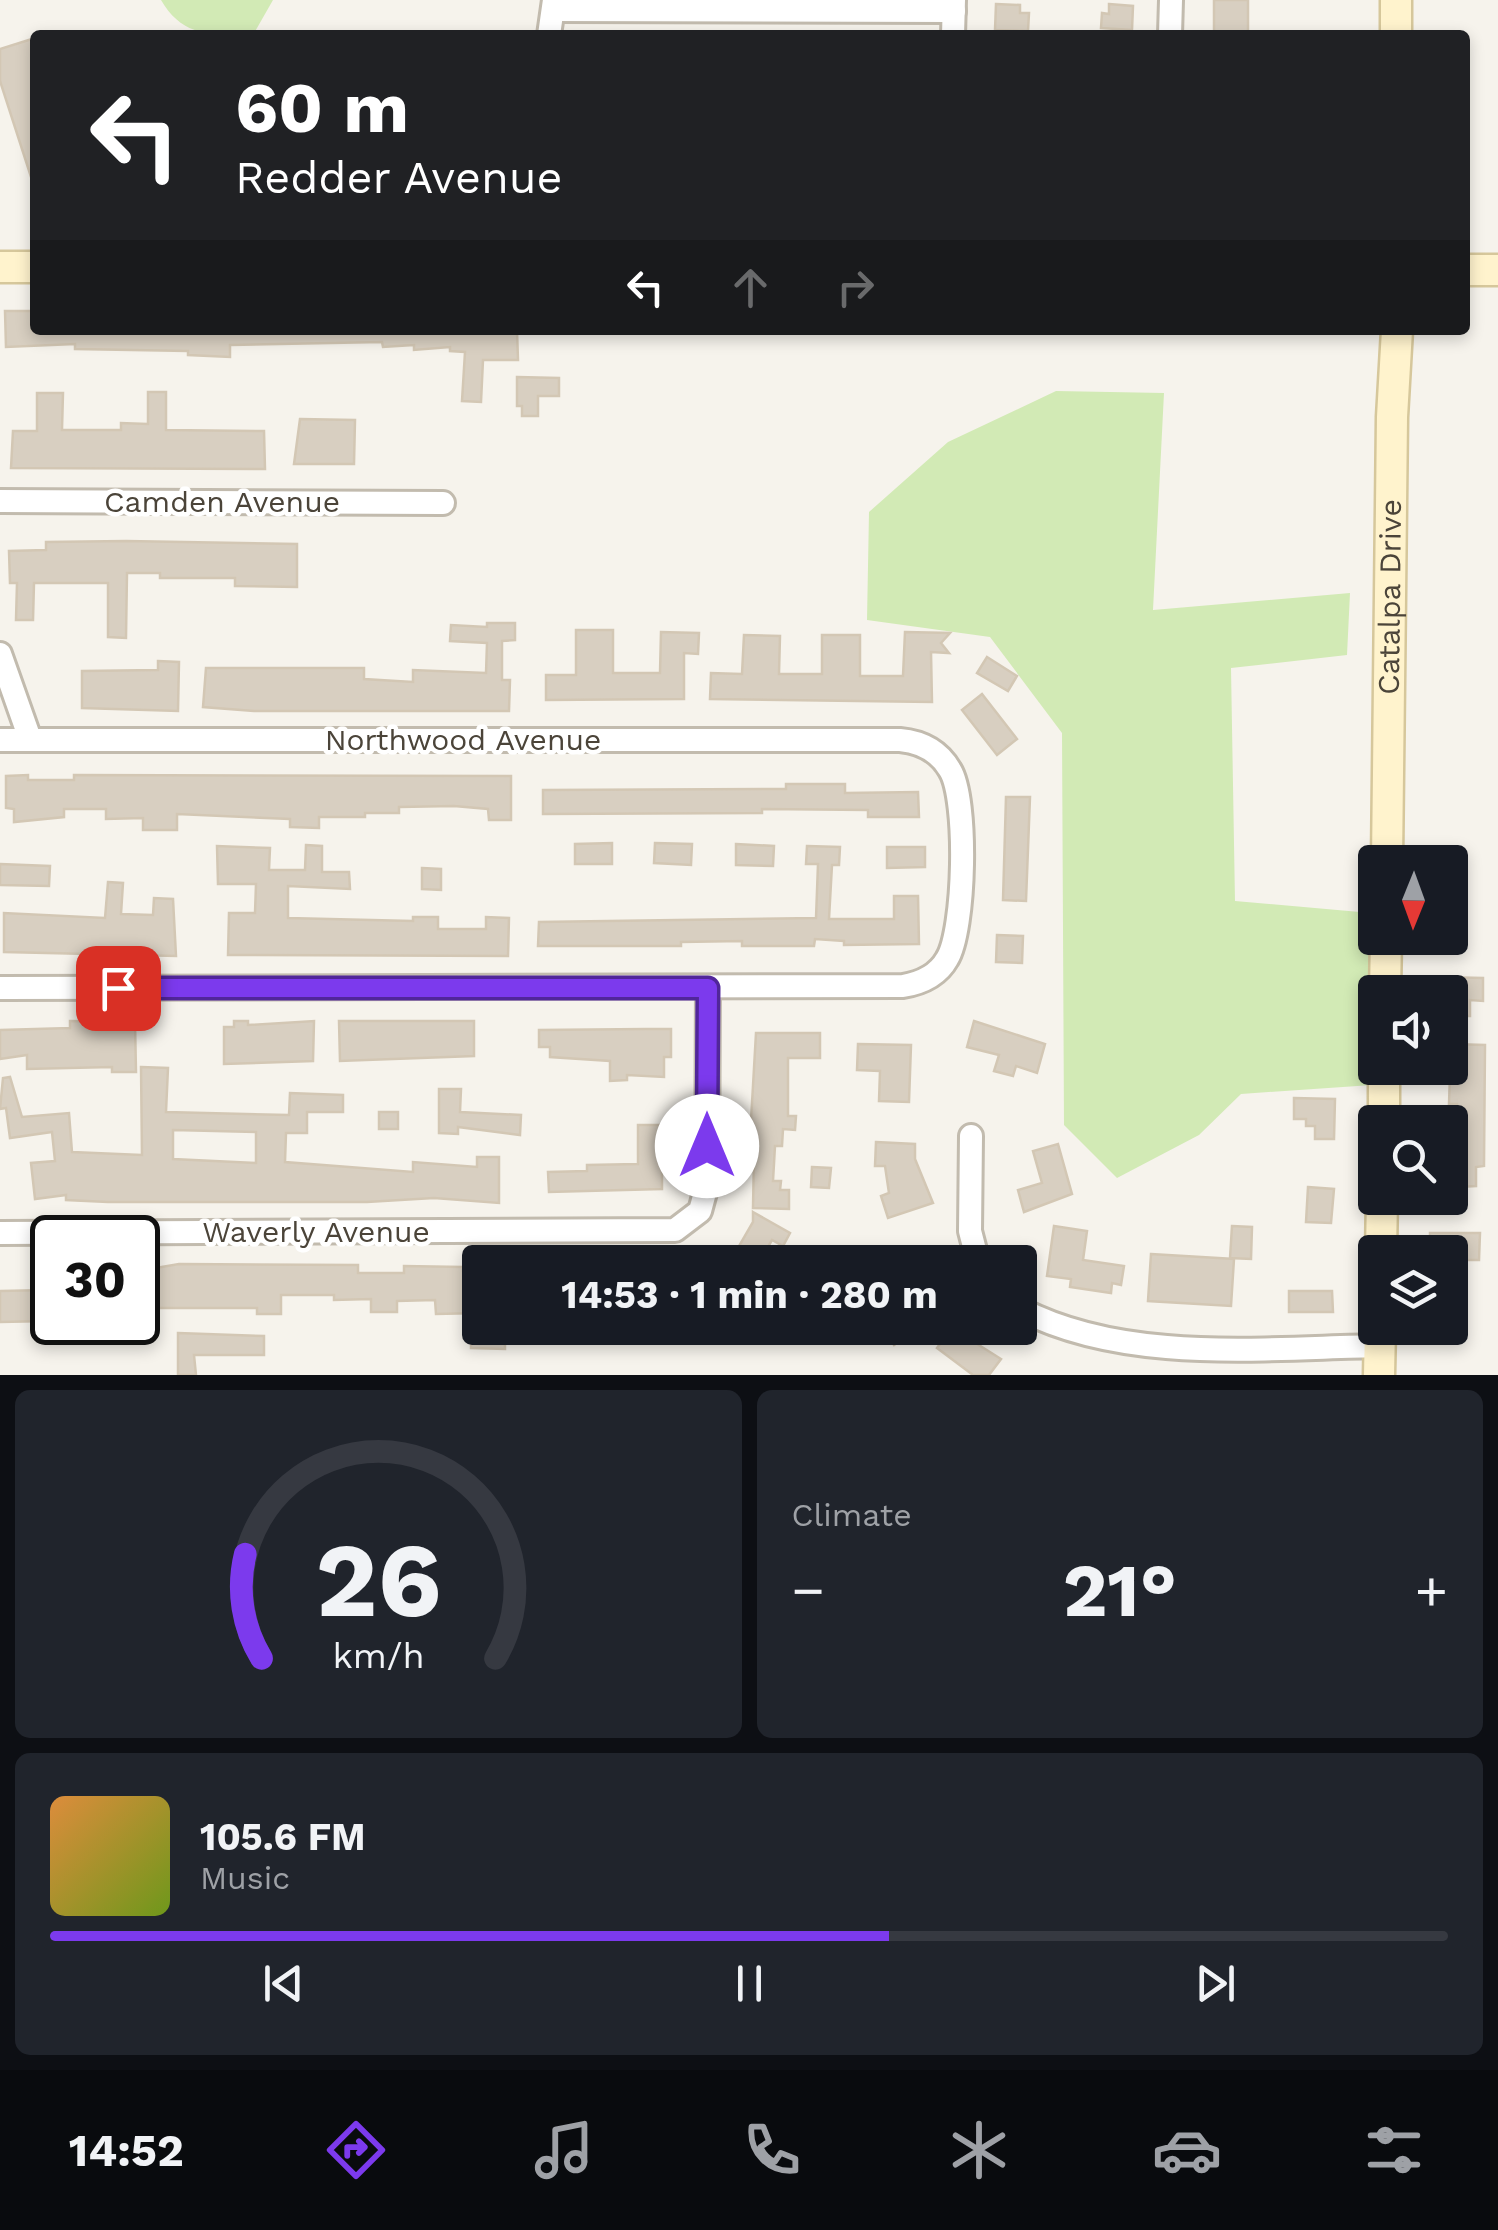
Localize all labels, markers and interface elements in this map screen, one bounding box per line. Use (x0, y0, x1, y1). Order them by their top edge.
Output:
text: 60 m (235, 67, 409, 149)
icon: left (70, 70, 200, 200)
text: Redder Avenue (235, 151, 563, 204)
icon: left (618, 260, 673, 315)
icon: ahead (723, 260, 778, 315)
icon: right (828, 260, 883, 315)
street label: Camden Avenue (104, 484, 340, 519)
street label: Catalpa Drive (1371, 499, 1408, 695)
street label: Northwood Avenue (325, 722, 601, 757)
north arrow (1358, 845, 1468, 955)
map controls (1358, 845, 1468, 1345)
pin (76, 946, 161, 1031)
icon: arrive (91, 961, 146, 1016)
button: sound (1358, 975, 1468, 1085)
position arrow (655, 1094, 759, 1198)
button: search (1358, 1105, 1468, 1215)
street label: Waverly Avenue (202, 1214, 430, 1249)
speed limit sign: 30 (30, 1215, 160, 1345)
button: layers (1358, 1235, 1468, 1345)
text: 14:53 · 1 min · 280 m (561, 1273, 938, 1317)
text: Climate (792, 1496, 912, 1534)
text: 26 (315, 1519, 441, 1641)
text: 21° (1063, 1546, 1177, 1634)
text: − (792, 1558, 825, 1622)
text: + (1415, 1558, 1448, 1622)
text: km/h (332, 1635, 424, 1677)
text: 105.6 FM (200, 1815, 366, 1859)
text: Music (200, 1859, 290, 1897)
icon: previous (256, 1956, 311, 2011)
icon: pause (722, 1956, 777, 2011)
icon: next (1188, 1956, 1243, 2011)
icon: directions (321, 2115, 391, 2185)
icon: music (529, 2115, 599, 2185)
icon: phone (737, 2115, 807, 2185)
icon: climate (944, 2115, 1014, 2185)
icon: car (1152, 2115, 1222, 2185)
icon: filters (1359, 2115, 1429, 2185)
text: 14:52 (69, 2124, 184, 2177)

